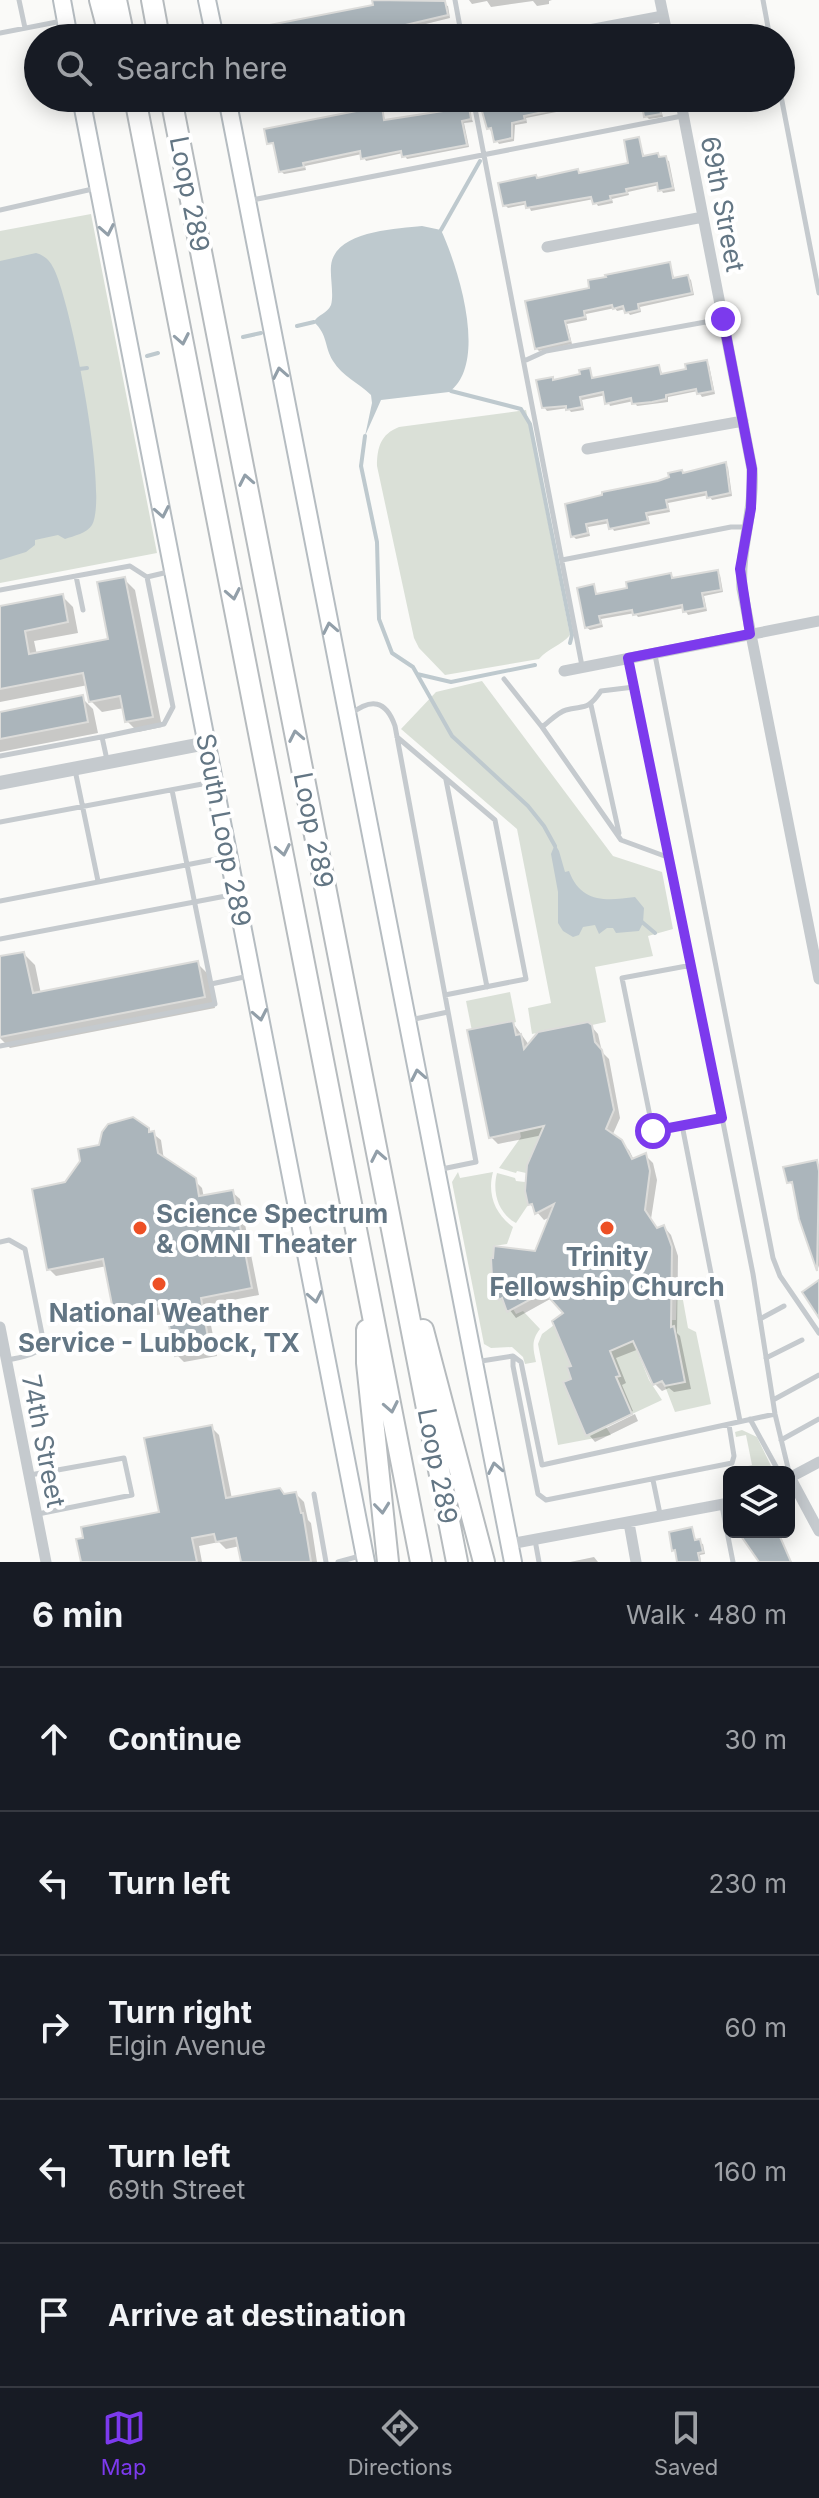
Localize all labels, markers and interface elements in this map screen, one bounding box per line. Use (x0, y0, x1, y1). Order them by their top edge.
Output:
search box (24, 24, 795, 112)
icon: search (52, 46, 96, 90)
text: Search here (116, 50, 288, 86)
street label: Loop 289 (164, 134, 216, 254)
street label: 69th Street (695, 134, 751, 274)
one-way arrow (97, 223, 114, 236)
route end (705, 301, 741, 337)
one-way arrow (173, 333, 190, 346)
one-way arrow (273, 366, 290, 379)
one-way arrow (238, 474, 255, 487)
one-way arrow (152, 505, 169, 519)
one-way arrow (224, 587, 241, 601)
one-way arrow (322, 621, 339, 635)
one-way arrow (288, 729, 305, 742)
street label: South Loop 289 (190, 731, 258, 929)
street label: Loop 289 (288, 770, 340, 890)
one-way arrow (273, 843, 290, 856)
one-way arrow (250, 1008, 267, 1021)
one-way arrow (410, 1068, 427, 1082)
route start (635, 1113, 671, 1149)
one-way arrow (370, 1149, 387, 1162)
place label: Science Spectrum & OMNI Theater (156, 1198, 388, 1259)
marker: Science Spectrum & OMNI Theater (131, 1219, 149, 1237)
marker: Trinity Fellowship Church (598, 1219, 616, 1237)
place label: Trinity Fellowship Church (489, 1241, 725, 1302)
marker: National Weather Service - Lubbock, TX (150, 1275, 168, 1293)
one-way arrow (305, 1291, 322, 1304)
place label: National Weather Service - Lubbock, TX (18, 1297, 300, 1358)
street label: 74th Street (16, 1372, 72, 1510)
one-way arrow (381, 1401, 398, 1414)
street label: Loop 289 (412, 1406, 464, 1526)
one-way arrow (487, 1461, 504, 1475)
map controls (723, 1466, 795, 1538)
button: layers (723, 1466, 795, 1538)
one-way arrow (373, 1502, 390, 1515)
text: 6 min (32, 1594, 124, 1635)
text: Walk · 480 m (626, 1599, 787, 1630)
icon: ahead (32, 1717, 76, 1761)
text: Continue (108, 1721, 242, 1757)
text: 30 m (724, 1724, 787, 1755)
icon: left (32, 1861, 76, 1905)
text: Turn left (108, 1865, 230, 1901)
text: 230 m (709, 1868, 787, 1899)
text: Turn right (108, 1994, 252, 2030)
icon: right (32, 2005, 76, 2049)
text: 60 m (724, 2012, 787, 2043)
text: Elgin Avenue (108, 2030, 266, 2061)
text: Turn left (108, 2138, 230, 2174)
icon: left (32, 2149, 76, 2193)
text: 160 m (714, 2156, 787, 2187)
text: 69th Street (108, 2174, 245, 2205)
icon: arrive (32, 2293, 76, 2337)
text: Arrive at destination (108, 2297, 406, 2333)
tab: Map (101, 2406, 146, 2480)
tab: Directions (348, 2406, 453, 2480)
tab: Saved (654, 2406, 718, 2480)

